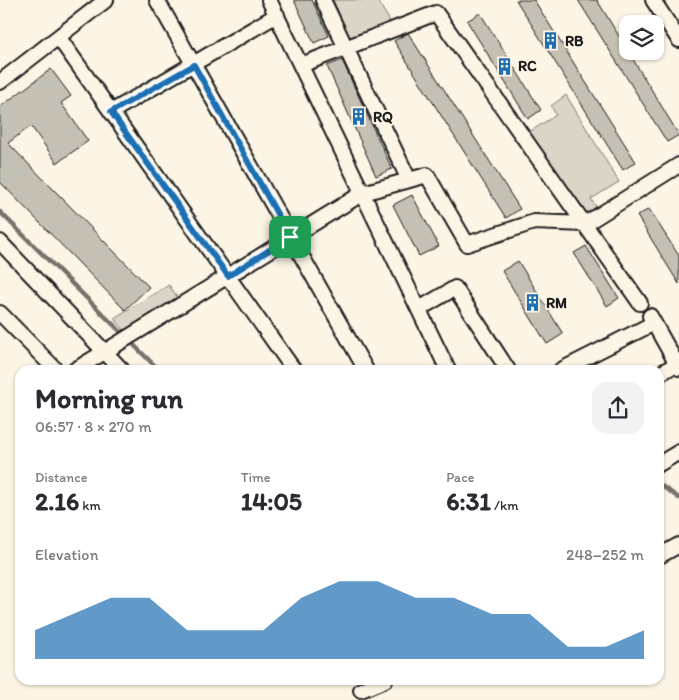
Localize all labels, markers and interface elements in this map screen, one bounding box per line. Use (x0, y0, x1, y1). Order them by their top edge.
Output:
map controls (619, 15, 664, 60)
button: layers (619, 15, 664, 60)
building icon: RB (541, 31, 561, 51)
place label: RB (565, 32, 584, 50)
building icon: RC (494, 56, 514, 76)
place label: RC (518, 57, 537, 75)
building icon: RQ (349, 107, 369, 127)
place label: RQ (373, 108, 393, 126)
pin (269, 216, 311, 258)
icon: arrive (276, 223, 304, 251)
building icon: RM (522, 293, 542, 313)
place label: RM (546, 294, 567, 312)
text: Morning run (35, 381, 183, 415)
button: share (592, 382, 644, 434)
text: 06:57 · 8 × 270 m (35, 417, 152, 436)
text: Distance (35, 469, 87, 486)
text: Time (241, 469, 271, 486)
text: Pace (446, 469, 474, 486)
text: 2.16 (35, 486, 79, 516)
text: 14:05 (241, 486, 302, 516)
text: 6:31 (446, 486, 491, 516)
text: km (79, 497, 101, 514)
text: /km (491, 497, 518, 514)
text: Elevation (35, 545, 99, 564)
text: 248–252 m (566, 545, 644, 564)

